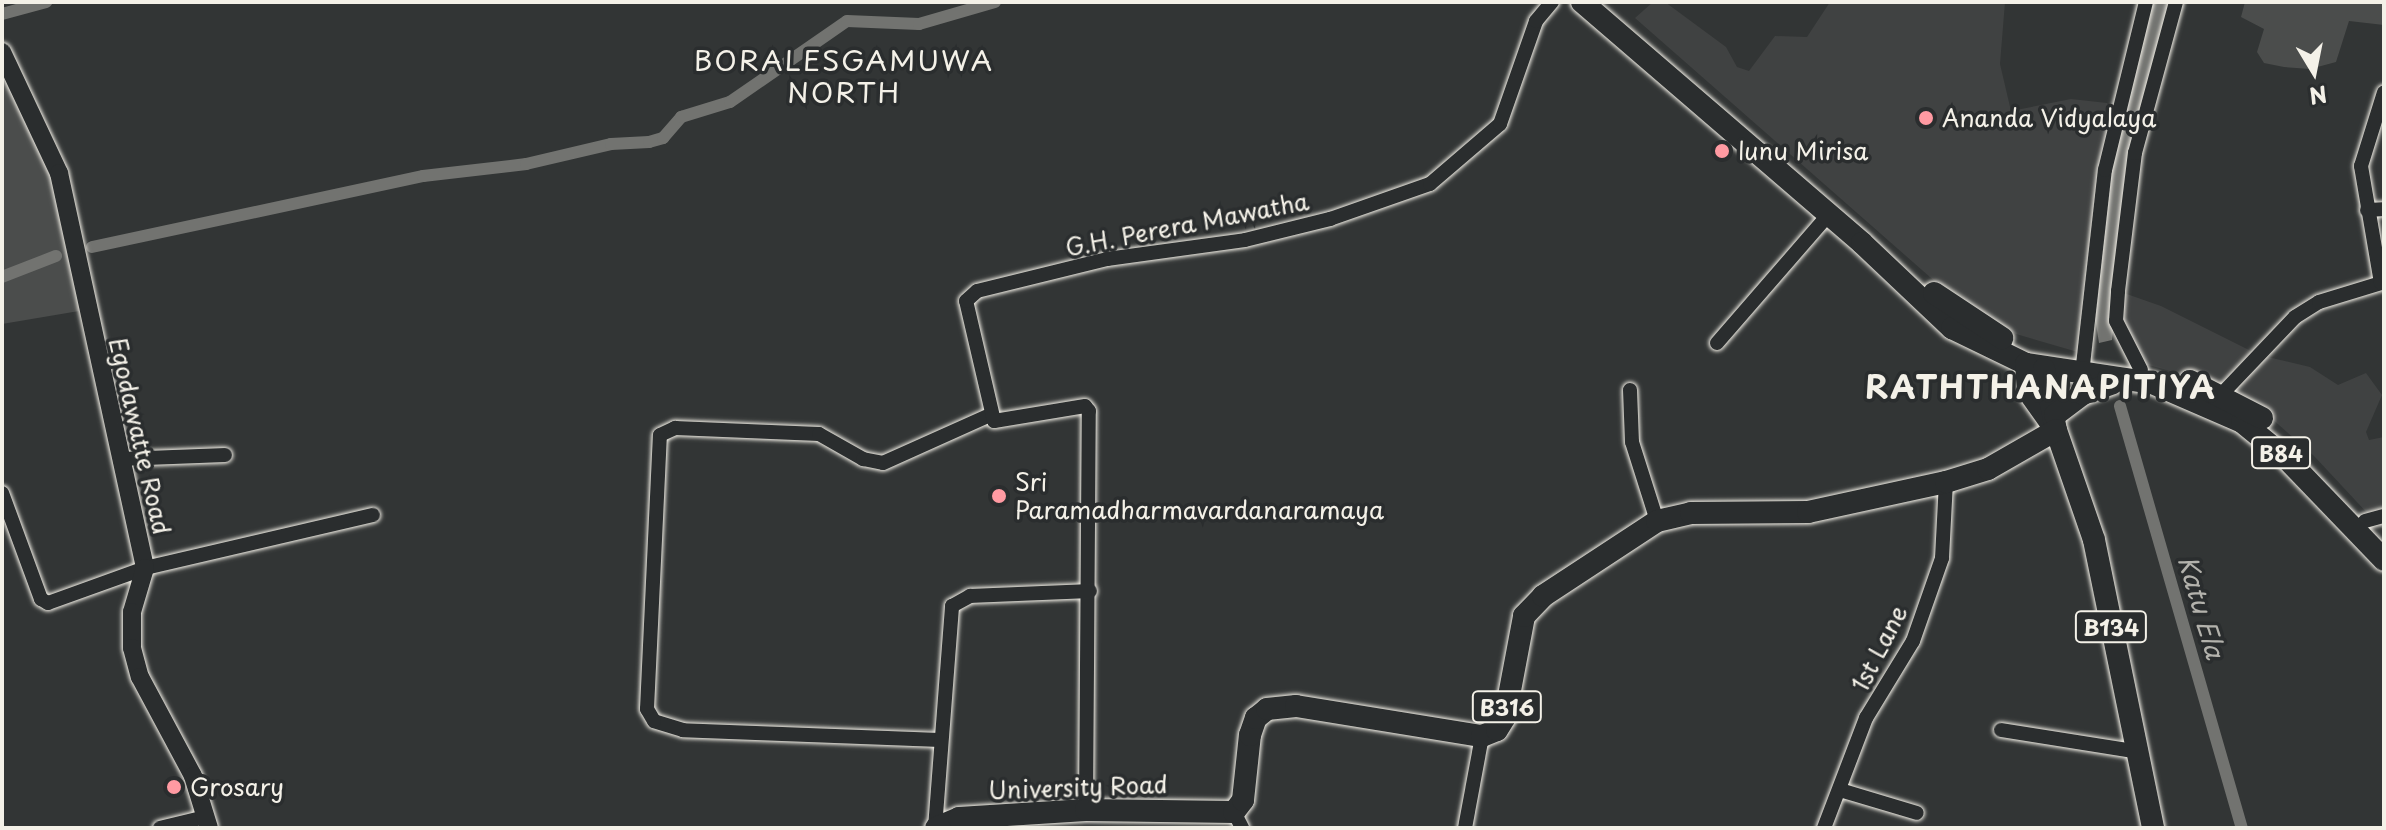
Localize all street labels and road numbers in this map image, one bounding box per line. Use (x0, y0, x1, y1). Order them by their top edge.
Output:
street label: G.H. Perera Mawatha (1062, 186, 1312, 262)
street label: Egodawatte Road (103, 334, 177, 538)
road number: B84 (2251, 435, 2311, 471)
street label: 1st Lane (1844, 599, 1914, 697)
road number: B134 (2073, 609, 2149, 645)
road number: B316 (1471, 689, 1543, 725)
street label: University Road (987, 769, 1169, 805)

